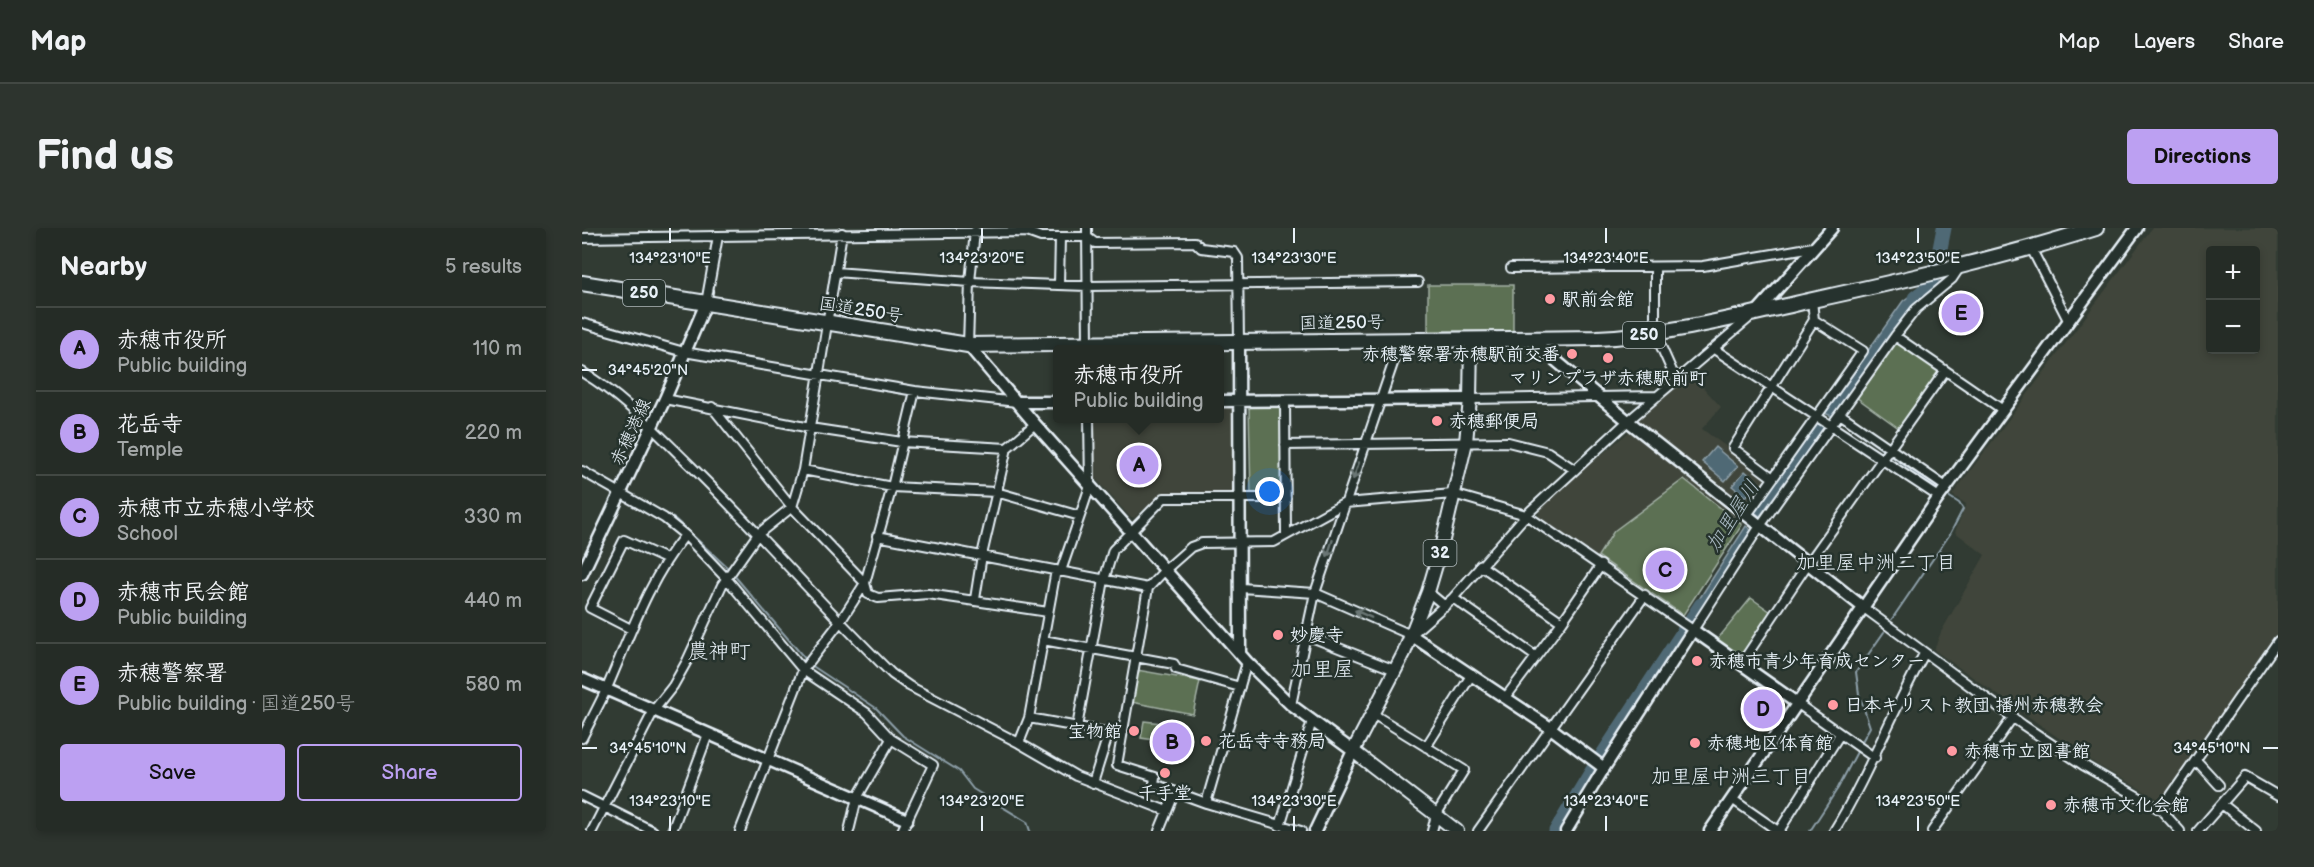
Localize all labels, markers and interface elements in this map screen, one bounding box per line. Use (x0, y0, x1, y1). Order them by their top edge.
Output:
text: Map (30, 25, 86, 58)
text: Map (2058, 29, 2100, 54)
text: Layers (2133, 29, 2195, 54)
text: Share (2228, 29, 2284, 54)
button: Directions (2127, 129, 2278, 184)
text: Find us (36, 131, 174, 182)
map controls (2206, 246, 2260, 354)
button: + (2206, 246, 2260, 300)
text: 134°23'10"E (629, 249, 711, 268)
text: 134°23'20"E (940, 249, 1025, 268)
text: 134°23'30"E (1251, 249, 1337, 268)
text: 134°23'40"E (1563, 249, 1649, 268)
text: 134°23'50"E (1876, 249, 1960, 268)
text: Nearby (60, 252, 147, 283)
text: 5 results (445, 255, 522, 279)
road number: 250 (623, 280, 665, 306)
place label: 駅前会館 (1562, 289, 1634, 310)
pin: E (1942, 290, 1980, 335)
marker: 駅前会館 (1543, 292, 1557, 306)
street label: 国道250号 (817, 293, 905, 327)
button: − (2206, 300, 2260, 354)
street label: 国道250号 (1299, 312, 1385, 334)
road number: 250 (1623, 322, 1665, 348)
text: 赤穂市役所 (117, 327, 227, 354)
text: A (73, 337, 86, 361)
text: 110 m (473, 337, 522, 361)
place label: 赤穂警察署赤穂駅前交番 (1362, 344, 1560, 365)
popup (1053, 345, 1224, 423)
marker: 赤穂警察署赤穂駅前交番 (1565, 347, 1579, 361)
marker: マリンプラザ赤穂駅前町 (1601, 351, 1615, 365)
text: Public building (117, 354, 247, 378)
text: 34°45'20"N (608, 361, 688, 380)
text: 赤穂市役所 (1073, 362, 1183, 389)
place label: マリンプラザ赤穂駅前町 (1509, 368, 1707, 389)
text: Public building (1073, 389, 1204, 413)
street label: 赤穂港線 (606, 395, 656, 469)
text: 花岳寺 (117, 411, 183, 438)
place label: 赤穂郵便局 (1449, 411, 1539, 432)
marker: 赤穂郵便局 (1430, 414, 1444, 428)
text: B (72, 421, 87, 445)
text: 220 m (465, 421, 522, 445)
text: Temple (117, 438, 183, 462)
pin: A (1120, 442, 1158, 488)
one-way arrow (1349, 461, 1360, 480)
water label: 加里屋川 (1701, 476, 1765, 556)
your location (1255, 477, 1284, 506)
text: 赤穂市立赤穂小学校 (117, 495, 315, 522)
text: C (72, 505, 87, 529)
text: 330 m (464, 505, 522, 529)
text: School (117, 522, 178, 546)
one-way arrow (1324, 538, 1335, 557)
road number: 32 (1424, 540, 1456, 566)
pin: C (1646, 548, 1684, 592)
district label: 加里屋中洲二丁目 (1796, 551, 1956, 575)
text: 赤穂市民会館 (117, 579, 249, 606)
text: D (73, 589, 86, 613)
text: 440 m (464, 589, 522, 613)
text: Public building (117, 606, 247, 630)
one-way arrow (1355, 608, 1373, 619)
place label: 妙慶寺 (1290, 625, 1344, 646)
marker: 妙慶寺 (1271, 628, 1285, 642)
district label: 農神町 (688, 639, 751, 664)
place label: 赤穂市青少年育成センター (1709, 651, 1925, 672)
marker: 赤穂市青少年育成センター (1690, 654, 1704, 668)
district label: 加里屋 (1292, 657, 1355, 682)
text: 赤穂警察署 (117, 660, 227, 687)
text: E (73, 673, 86, 697)
text: 580 m (465, 673, 522, 697)
pin: D (1744, 686, 1782, 732)
text: Public building · 国道250号 (117, 692, 355, 716)
place label: 日本キリスト教団 播州赤穂教会 (1845, 695, 2103, 716)
marker: 日本キリスト教団 播州赤穂教会 (1826, 698, 1840, 712)
pin: B (1152, 720, 1192, 764)
place label: 宝物館 (1068, 721, 1122, 742)
marker: 宝物館 (1127, 724, 1141, 738)
place label: 花岳寺寺務局 (1218, 731, 1326, 752)
place label: 赤穂地区体育館 (1707, 733, 1833, 754)
marker: 花岳寺寺務局 (1199, 734, 1213, 748)
marker: 赤穂地区体育館 (1688, 736, 1702, 750)
text: 34°45'10"N (609, 739, 687, 758)
text: 34°45'10"N (2173, 739, 2251, 758)
place label: 赤穂市立図書館 (1964, 741, 2090, 762)
button: Save (60, 744, 285, 801)
button: Share (297, 744, 522, 801)
marker: 赤穂市立図書館 (1945, 744, 1959, 758)
district label: 加里屋中洲三丁目 (1651, 765, 1811, 789)
marker: 千手堂 (1158, 766, 1172, 780)
place label: 千手堂 (1138, 783, 1192, 804)
text: 134°23'10"E (629, 792, 711, 811)
text: 134°23'20"E (940, 792, 1025, 811)
text: 134°23'30"E (1251, 792, 1337, 811)
text: 134°23'40"E (1563, 792, 1649, 811)
text: 134°23'50"E (1876, 792, 1960, 811)
place label: 赤穂市文化会館 (2063, 795, 2189, 816)
marker: 赤穂市文化会館 (2044, 798, 2058, 812)

